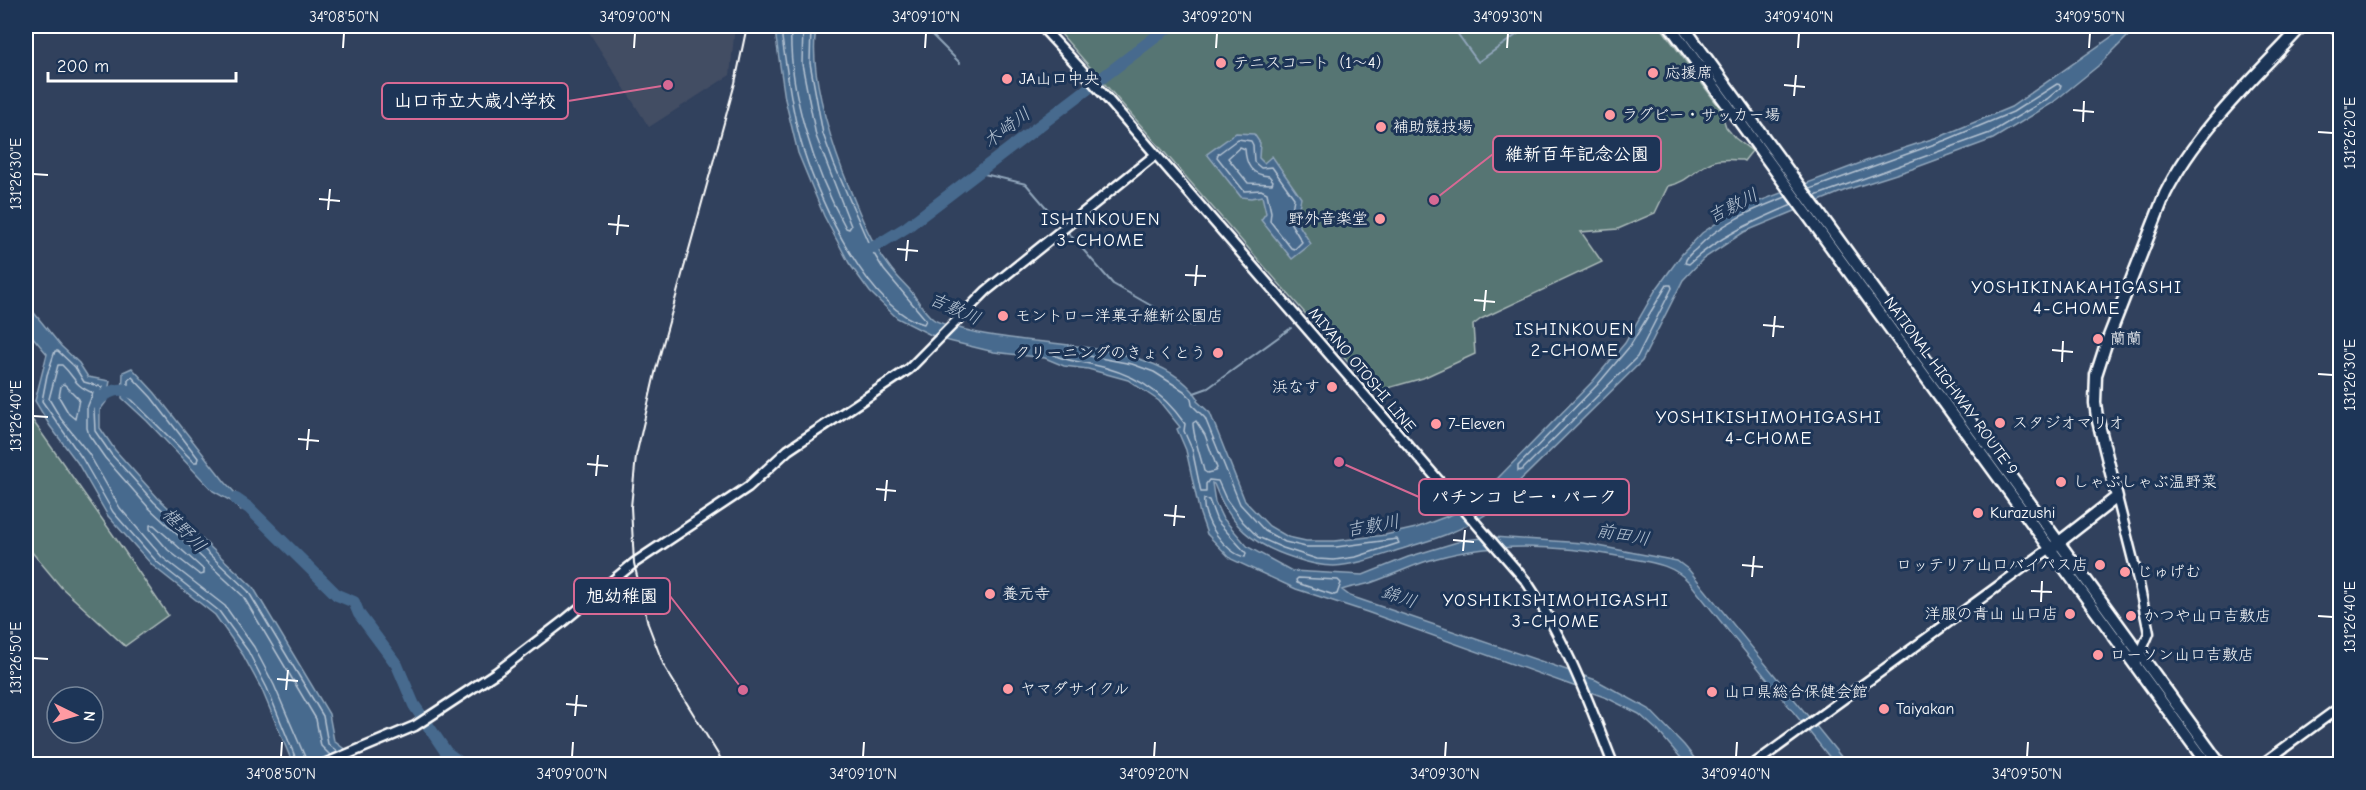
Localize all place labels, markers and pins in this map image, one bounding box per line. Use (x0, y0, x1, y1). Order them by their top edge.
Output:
place label: テニスコート（1～4） (1233, 54, 1391, 72)
marker: テニスコート（1～4） (1214, 56, 1228, 70)
place label: 応援席 (1665, 64, 1713, 82)
marker: 応援席 (1646, 66, 1660, 80)
place label: JA山口中央 (1019, 70, 1100, 88)
marker: JA山口中央 (1000, 72, 1014, 86)
callout: 山口市立大歳小学校 (382, 83, 568, 119)
place label: ラグビー・サッカー場 (1622, 106, 1781, 124)
marker: ラグビー・サッカー場 (1603, 108, 1617, 122)
place label: 補助競技場 (1393, 118, 1473, 136)
marker: 補助競技場 (1374, 120, 1388, 134)
callout: 維新百年記念公園 (1493, 136, 1661, 172)
place label: 野外音楽堂 (1288, 210, 1368, 228)
marker: 野外音楽堂 (1373, 212, 1387, 226)
place label: モントロー洋菓子維新公園店 (1015, 307, 1223, 325)
marker: モントロー洋菓子維新公園店 (996, 309, 1010, 323)
place label: 蘭蘭 (2110, 330, 2142, 348)
marker: 蘭蘭 (2091, 332, 2105, 346)
place label: クリーニングのきょくとう (1014, 344, 1206, 362)
marker: クリーニングのきょくとう (1211, 346, 1225, 360)
place label: 浜なす (1272, 378, 1320, 396)
marker: 浜なす (1325, 380, 1339, 394)
place label: スタジオマリオ (2012, 414, 2124, 432)
place label: 7-Eleven (1448, 415, 1505, 433)
marker: スタジオマリオ (1993, 416, 2007, 430)
marker: 7-Eleven (1429, 417, 1443, 431)
place label: しゃぶしゃぶ温野菜 (2073, 473, 2217, 491)
marker: しゃぶしゃぶ温野菜 (2054, 475, 2068, 489)
callout: パチンコ ピー・パーク (1419, 479, 1629, 515)
place label: Kurazushi (1990, 504, 2055, 522)
marker: Kurazushi (1971, 506, 1985, 520)
place label: ロッテリア山口バイパス店 (1896, 556, 2088, 574)
marker: ロッテリア山口バイパス店 (2093, 558, 2107, 572)
place label: じゅげむ (2137, 563, 2201, 581)
marker: じゅげむ (2118, 565, 2132, 579)
callout: 旭幼稚園 (574, 578, 670, 614)
place label: 養元寺 (1002, 585, 1050, 603)
marker: 養元寺 (983, 587, 997, 601)
place label: 洋服の青山 山口店 (1925, 605, 2058, 623)
marker: 洋服の青山 山口店 (2063, 607, 2077, 621)
place label: かつや山口吉敷店 (2143, 607, 2271, 625)
marker: かつや山口吉敷店 (2124, 609, 2138, 623)
place label: ローソン山口吉敷店 (2110, 646, 2254, 664)
marker: ローソン山口吉敷店 (2091, 648, 2105, 662)
place label: ヤマダサイクル (1020, 680, 1129, 698)
marker: ヤマダサイクル (1001, 682, 1015, 696)
place label: 山口県総合保健会館 (1724, 683, 1868, 701)
marker: 山口県総合保健会館 (1705, 685, 1719, 699)
place label: Taiyakan (1896, 700, 1954, 718)
marker: Taiyakan (1877, 702, 1891, 716)

